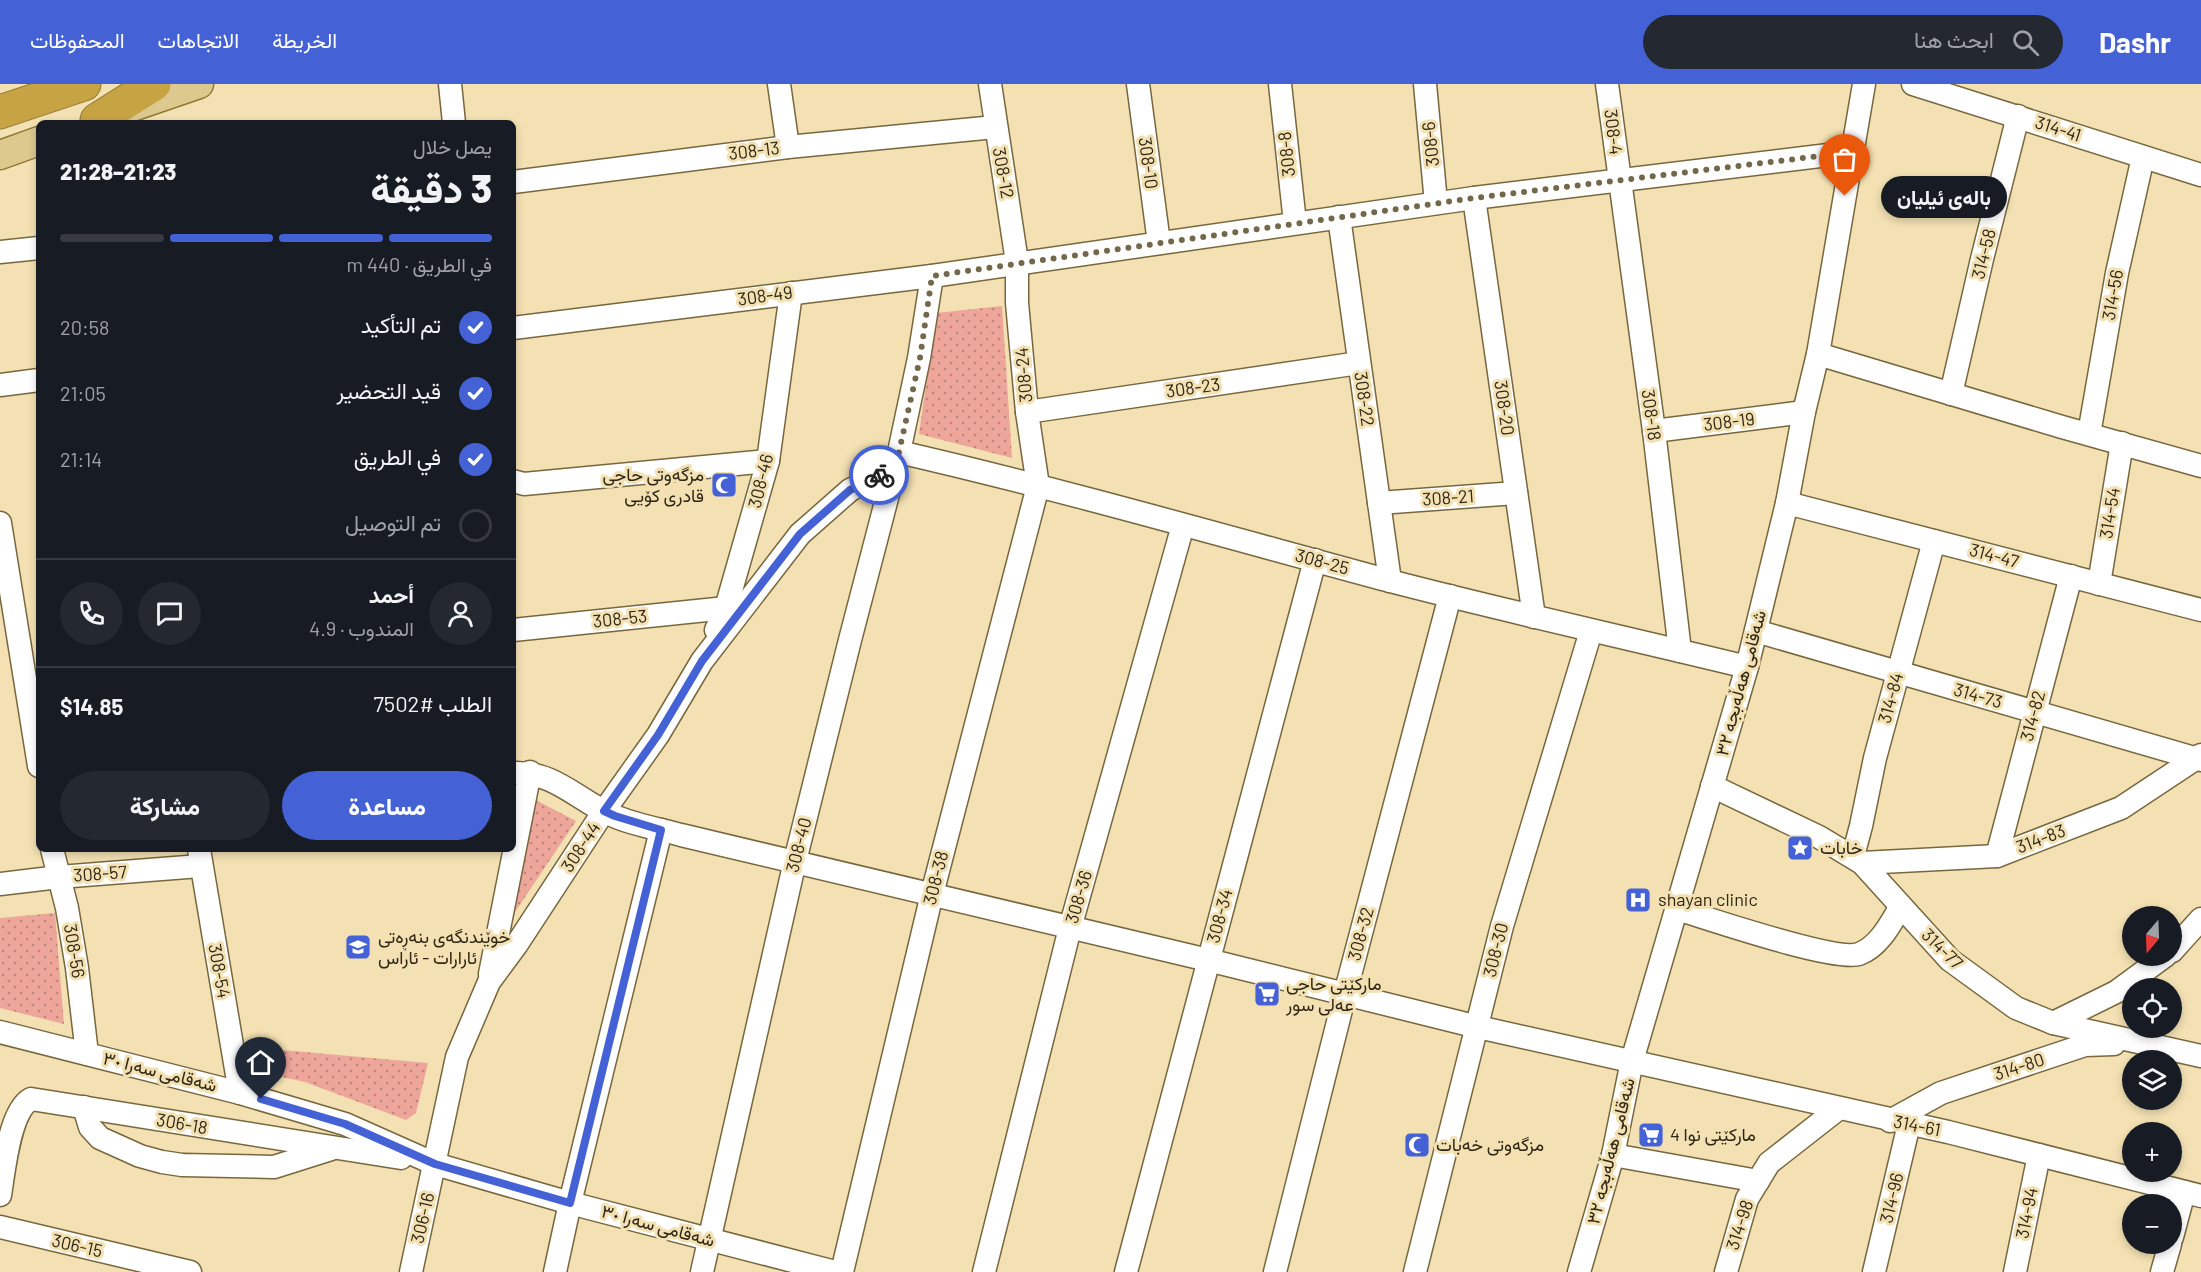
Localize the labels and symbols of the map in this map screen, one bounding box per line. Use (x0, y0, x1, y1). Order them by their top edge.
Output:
street label: 308-4 (1600, 108, 1628, 156)
street label: 314-41 (2033, 110, 2084, 146)
street label: 308-6 (1417, 120, 1443, 168)
street label: 308-8 (1273, 130, 1299, 178)
pin (1819, 134, 1870, 196)
street label: 308-10 (1134, 135, 1164, 190)
street label: 308-13 (727, 136, 781, 164)
street label: 308-12 (989, 145, 1019, 200)
callout: بالەی ئیلیان (1881, 175, 2007, 217)
street label: 314-58 (1966, 226, 2000, 281)
street label: 314-56 (2097, 268, 2127, 322)
street label: 308-49 (736, 280, 794, 310)
street label: 308-24 (1010, 346, 1036, 404)
street label: 308-22 (1350, 370, 1380, 428)
street label: 308-23 (1164, 372, 1221, 402)
street label: 308-20 (1490, 379, 1520, 437)
street label: 308-18 (1638, 388, 1666, 442)
street label: 308-19 (1702, 407, 1756, 435)
courier (849, 445, 909, 505)
street label: 308-46 (743, 451, 777, 510)
place label: مزگەوتی حاجی قادری کۆیی (602, 463, 704, 507)
mosque icon: مزگەوتی حاجی قادری کۆیی (709, 470, 739, 500)
street label: 308-21 (1421, 484, 1474, 510)
street label: 314-54 (2094, 486, 2124, 540)
street label: 314-47 (1967, 538, 2022, 572)
street label: 308-25 (1293, 543, 1352, 579)
street label: 308-53 (592, 604, 648, 632)
street label: شەقامی هەڵەبجە ٣٢ (1710, 608, 1771, 758)
street label: 314-84 (1873, 670, 1907, 726)
street label: 314-73 (1951, 678, 2005, 712)
street label: 314-82 (2015, 688, 2049, 743)
street label: 308-40 (781, 815, 815, 875)
street label: 308-44 (556, 817, 605, 876)
street label: 314-83 (2013, 819, 2068, 857)
place icon: خابات (1785, 833, 1815, 863)
place label: خابات (1820, 836, 1863, 858)
street label: 308-38 (918, 849, 952, 907)
street label: 308-57 (72, 860, 128, 886)
street label: 308-36 (1060, 868, 1096, 926)
hospital icon: shayan clinic (1623, 885, 1653, 915)
street label: 308-34 (1201, 886, 1237, 945)
place label: shayan clinic (1658, 888, 1758, 910)
street label: 308-32 (1342, 904, 1378, 963)
north arrow (2122, 906, 2182, 966)
street label: 308-30 (1478, 920, 1512, 979)
street label: 308-56 (60, 922, 90, 979)
street label: 314-77 (1917, 923, 1968, 974)
place label: خوێندنگەی بنەڕەتی ئارارات - ئاراس (378, 925, 510, 969)
school or university icon: خوێندنگەی بنەڕەتی ئارارات - ئاراس (343, 932, 373, 962)
street label: 308-54 (204, 942, 236, 1000)
place label: مارکێتی حاجی عەلی سور (1285, 972, 1382, 1016)
supermarket icon: مارکێتی حاجی عەلی سور (1252, 979, 1282, 1009)
pin (235, 1037, 286, 1099)
street label: شەقامی سەرا ٣٠ (101, 1046, 219, 1097)
street label: 314-80 (1991, 1048, 2047, 1085)
street label: شەقامی هەڵەبجە ٣٢ (1581, 1075, 1640, 1226)
street label: 306-18 (155, 1108, 209, 1138)
street label: 314-61 (1892, 1110, 1943, 1140)
supermarket icon: مارکێتی نوا 4 (1636, 1120, 1666, 1150)
place label: مارکێتی نوا 4 (1670, 1123, 1756, 1146)
mosque icon: مزگەوتی خەبات (1402, 1130, 1432, 1160)
place label: مزگەوتی خەبات (1436, 1133, 1544, 1156)
street label: 314-96 (1875, 1170, 1907, 1225)
street label: 314-94 (2010, 1185, 2042, 1240)
street label: 306-16 (406, 1190, 439, 1245)
street label: 314-98 (1721, 1197, 1757, 1252)
street label: شەقامی سەرا ٣٠ (599, 1199, 717, 1252)
street label: 306-15 (50, 1229, 105, 1262)

